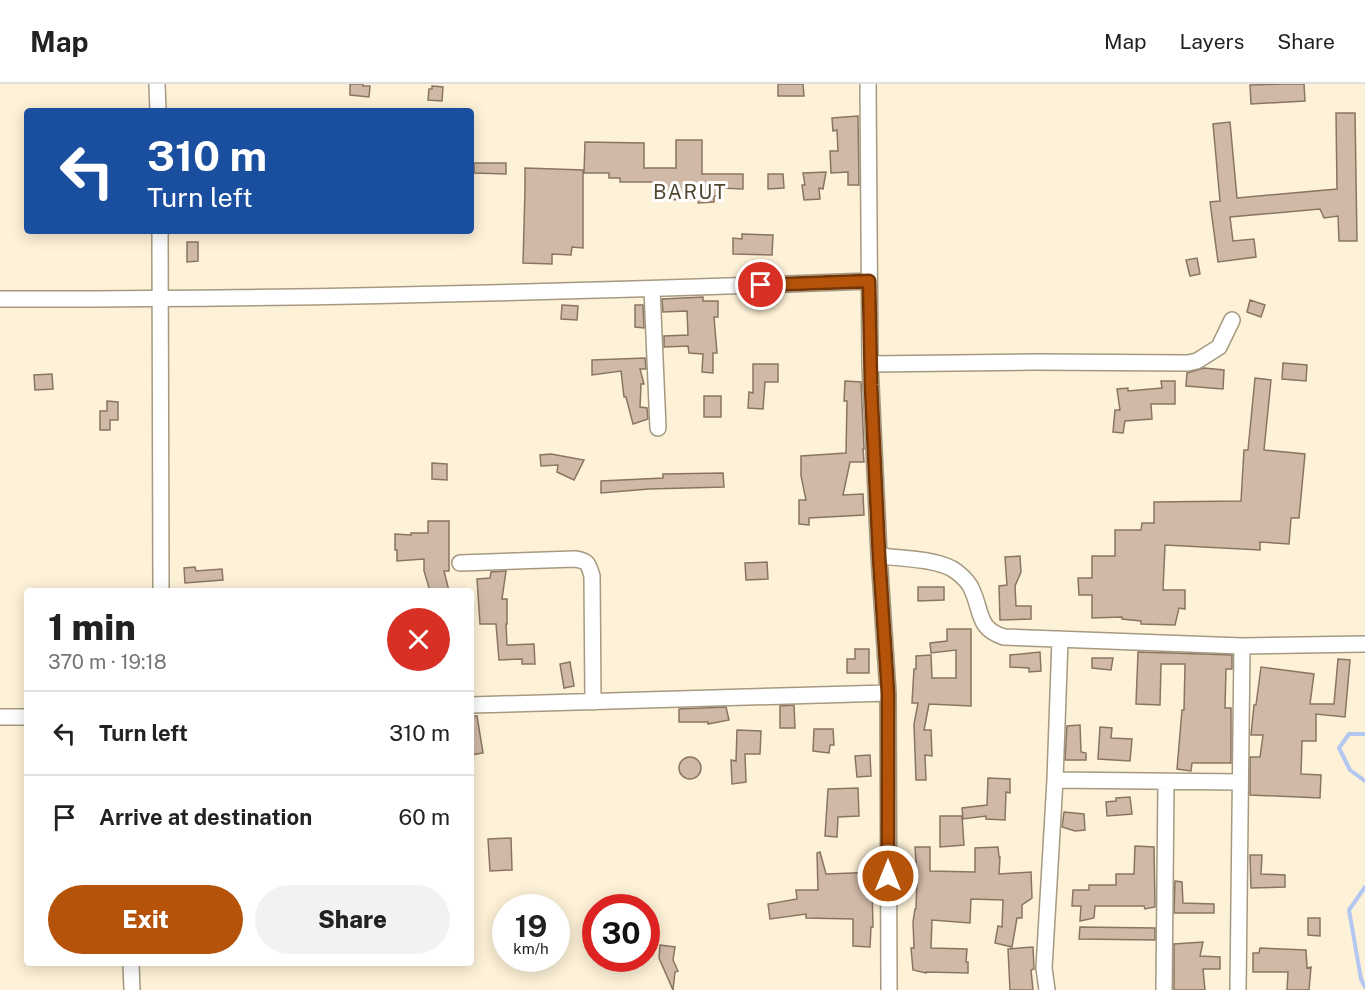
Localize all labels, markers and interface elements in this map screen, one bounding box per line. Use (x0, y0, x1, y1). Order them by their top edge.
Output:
text: Map (30, 25, 89, 58)
text: Map (1104, 29, 1147, 54)
text: Layers (1180, 29, 1244, 54)
text: Share (1277, 29, 1335, 54)
text: 310 m (147, 131, 267, 180)
icon: left (48, 132, 126, 210)
district label: BARUT (653, 180, 727, 204)
text: Turn left (147, 181, 253, 213)
pin (735, 259, 786, 310)
icon: arrive (744, 268, 777, 301)
text: 1 min (48, 606, 136, 648)
button: close (387, 608, 450, 671)
text: 370 m · 19:18 (48, 650, 167, 674)
icon: left (48, 717, 81, 750)
text: Turn left (99, 720, 188, 746)
text: 310 m (389, 720, 450, 746)
icon: arrive (48, 801, 81, 834)
text: Arrive at destination (99, 804, 312, 830)
text: 60 m (399, 804, 450, 830)
position arrow (856, 844, 920, 908)
button: Exit (48, 885, 243, 954)
button: Share (255, 885, 450, 954)
speed limit sign: 30 (582, 894, 660, 972)
text: 19 (515, 908, 547, 944)
text: km/h (513, 940, 549, 957)

